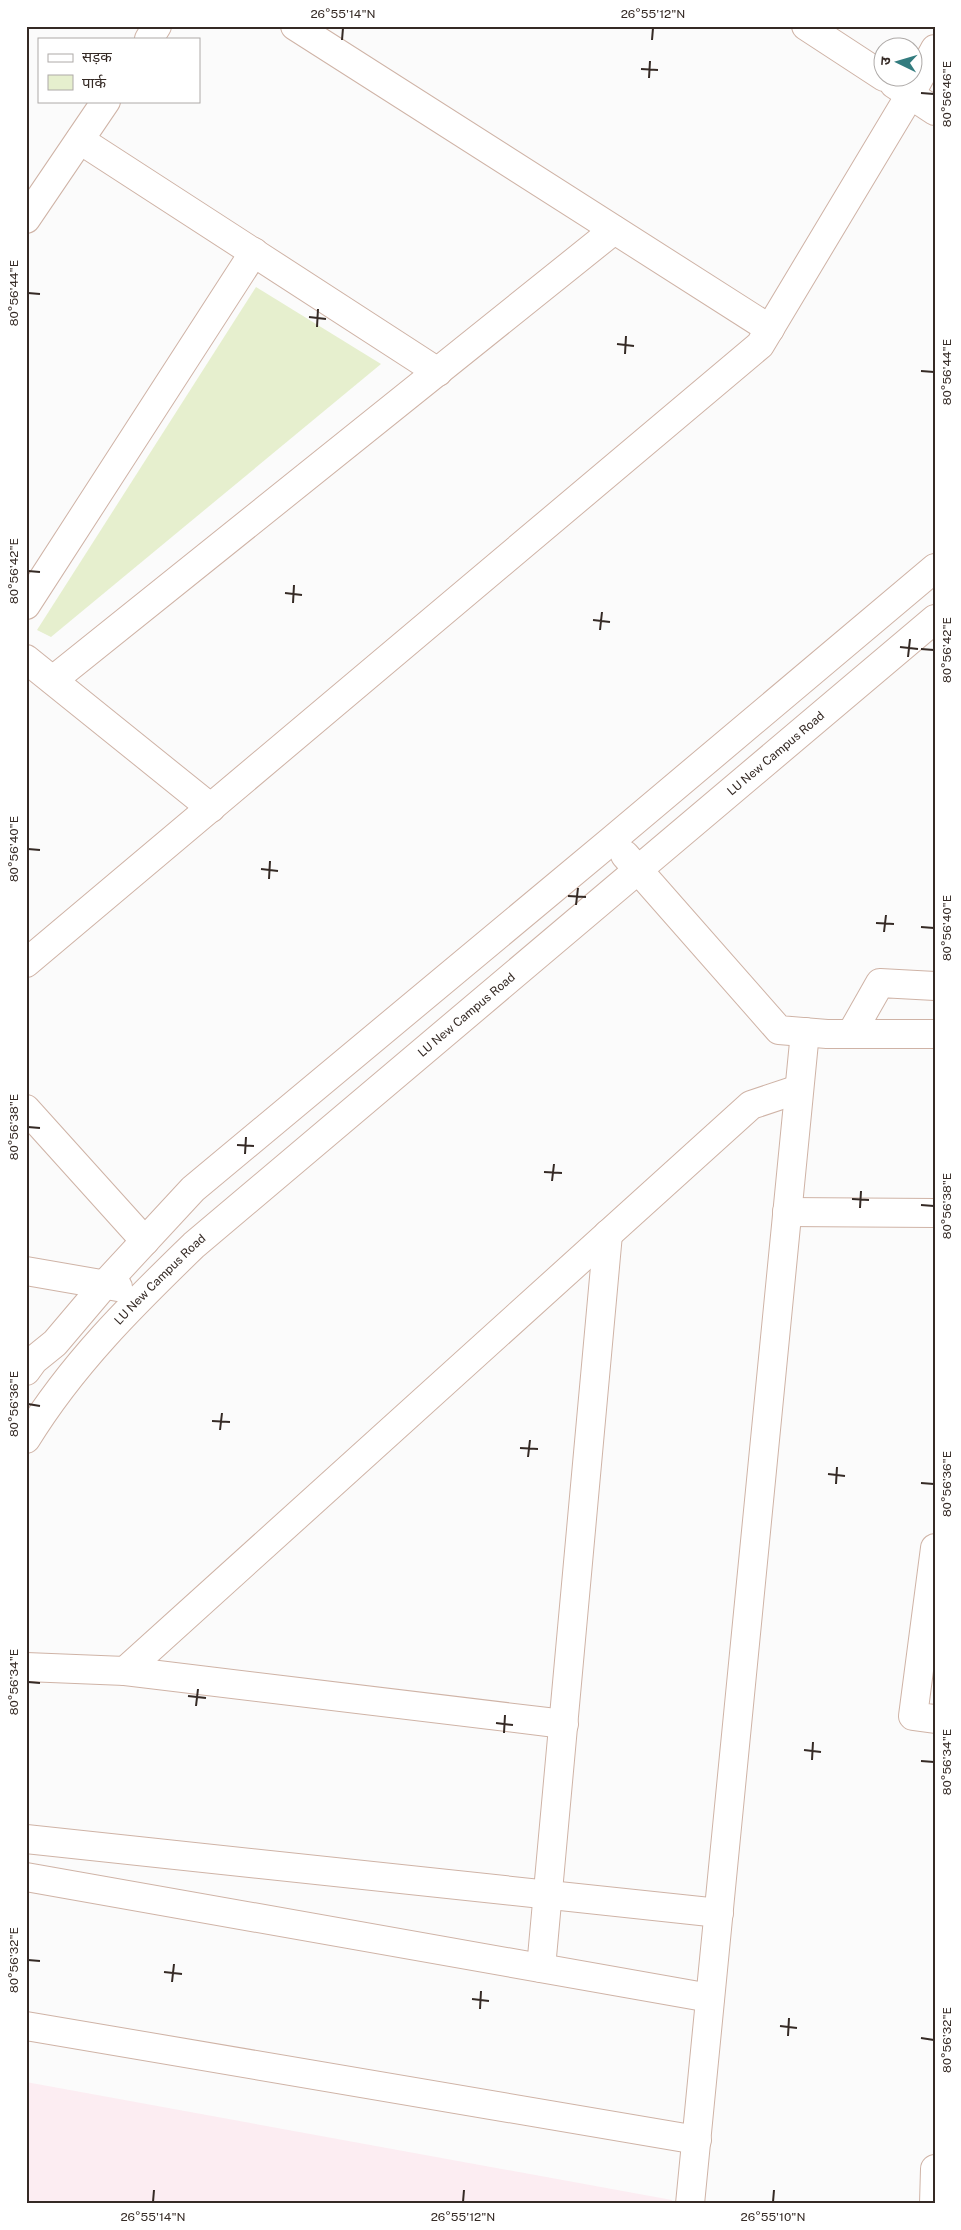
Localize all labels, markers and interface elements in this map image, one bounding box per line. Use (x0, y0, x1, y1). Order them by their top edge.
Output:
text: 26°55'14"N (310, 7, 376, 21)
text: 26°55'12"N (621, 7, 685, 21)
legend (38, 38, 200, 102)
north arrow (874, 38, 924, 88)
text: सड़क (82, 48, 112, 65)
text: उ (877, 55, 893, 66)
text: 80°56'46"E (940, 61, 954, 127)
text: पार्क (82, 74, 106, 91)
text: 80°56'44"E (7, 260, 21, 326)
text: 80°56'44"E (940, 339, 954, 405)
text: 80°56'42"E (7, 538, 21, 604)
text: 80°56'42"E (940, 617, 954, 683)
street label: LU New Campus Road (724, 709, 827, 798)
text: 80°56'40"E (7, 816, 21, 882)
text: 80°56'40"E (940, 895, 954, 961)
street label: LU New Campus Road (415, 970, 518, 1060)
text: 80°56'38"E (7, 1094, 21, 1160)
text: 80°56'38"E (940, 1173, 954, 1239)
street label: LU New Campus Road (111, 1231, 208, 1327)
text: 80°56'36"E (7, 1371, 21, 1437)
text: 80°56'36"E (940, 1451, 954, 1517)
text: 80°56'34"E (7, 1649, 21, 1715)
text: 80°56'34"E (940, 1729, 954, 1795)
text: 80°56'32"E (7, 1927, 21, 1993)
text: 80°56'32"E (940, 2007, 954, 2073)
text: 26°55'14"N (120, 2210, 186, 2224)
text: 26°55'12"N (431, 2210, 495, 2224)
text: 26°55'10"N (741, 2210, 805, 2224)

